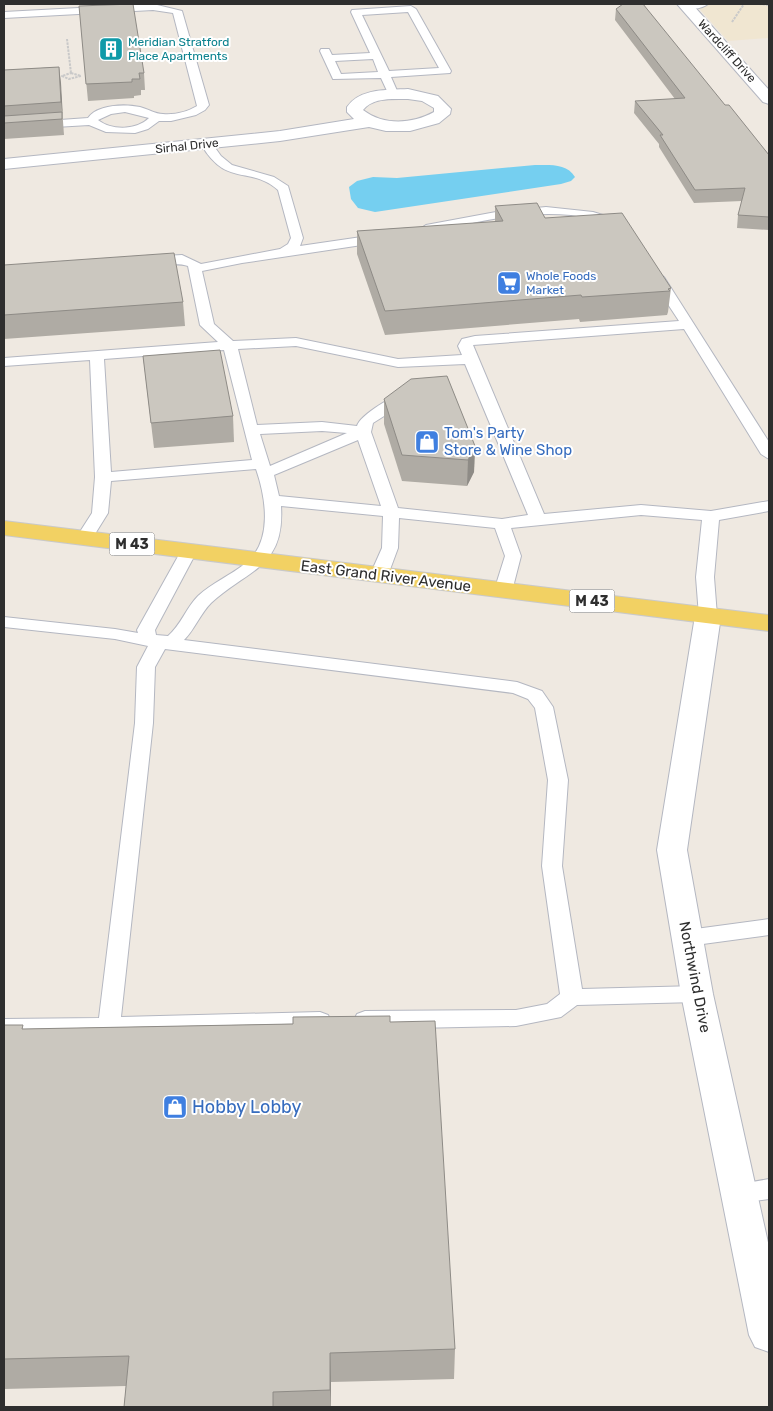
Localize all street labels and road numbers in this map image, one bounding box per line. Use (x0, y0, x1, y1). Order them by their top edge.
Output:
street label: Wardcliff Drive (695, 17, 759, 86)
street label: Sirhal Drive (155, 136, 220, 156)
road number: M 43 (110, 532, 154, 556)
street label: East Grand River Avenue (300, 557, 472, 595)
road number: M 43 (570, 590, 614, 612)
street label: Northwind Drive (675, 920, 715, 1034)

